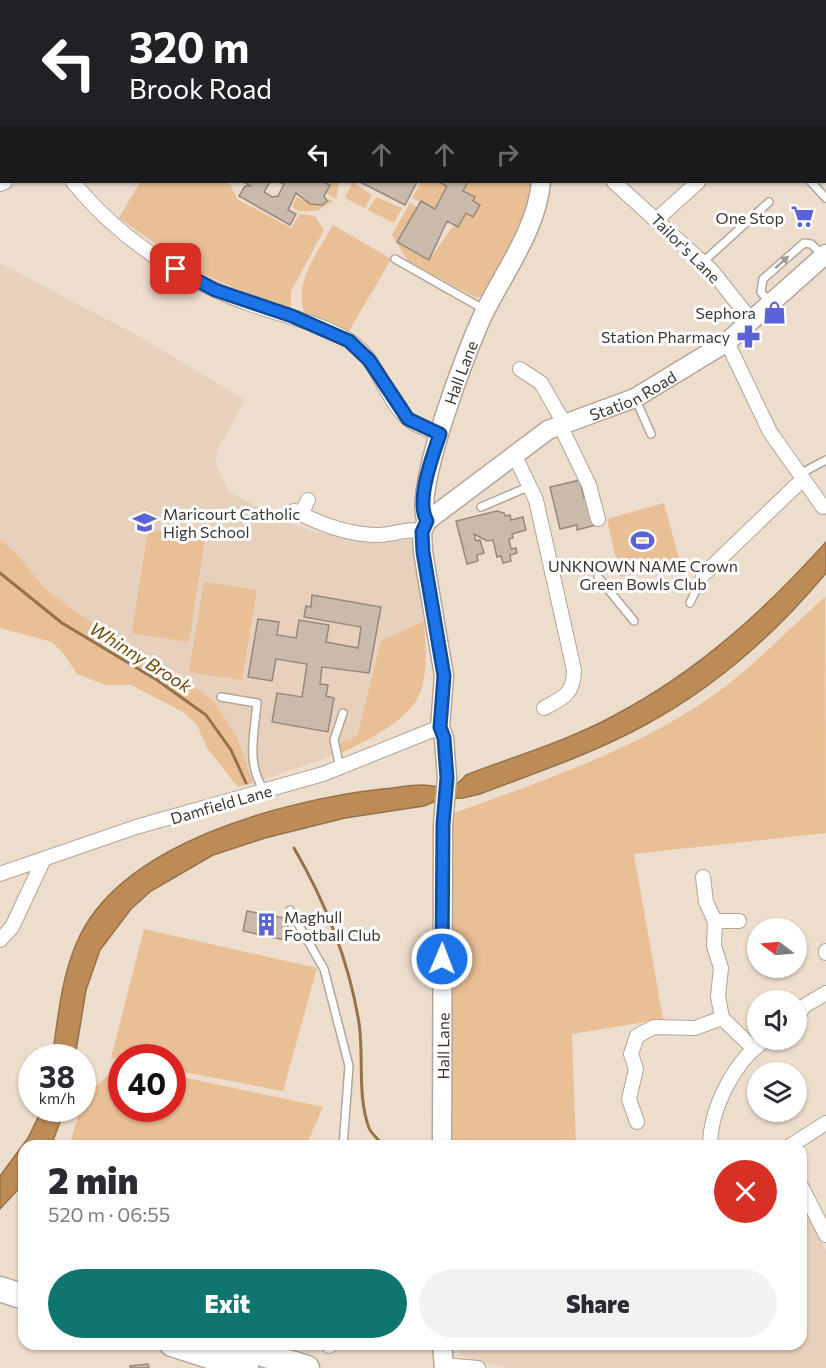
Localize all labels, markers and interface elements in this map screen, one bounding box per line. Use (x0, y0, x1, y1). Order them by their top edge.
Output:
text: 320 m (129, 20, 249, 72)
icon: left (30, 24, 108, 102)
text: Brook Road (129, 72, 272, 105)
icon: left (302, 138, 335, 171)
icon: ahead (365, 138, 398, 171)
icon: ahead (428, 138, 461, 171)
icon: right (491, 138, 524, 171)
supermarket icon: One Stop (789, 204, 815, 230)
place label: One Stop (716, 208, 784, 227)
street label: Tailor's Lane (647, 209, 725, 287)
pin (150, 243, 201, 294)
icon: arrive (159, 252, 192, 285)
one-way arrow (774, 256, 789, 269)
shop icon: Sephora (761, 299, 787, 325)
place label: Sephora (695, 303, 756, 322)
pharmacy icon: Station Pharmacy (735, 323, 761, 349)
place label: Station Pharmacy (601, 327, 730, 346)
street label: Hall Lane (440, 338, 481, 407)
street label: Station Road (587, 366, 679, 424)
place label: Maricourt Catholic High School (163, 504, 300, 541)
school or university icon: Maricourt Catholic High School (132, 509, 158, 535)
sports icon: UNKNOWN NAME Crown Green Bowls Club (630, 527, 656, 553)
place label: UNKNOWN NAME Crown Green Bowls Club (548, 556, 738, 593)
water label: Whinny Brook (86, 617, 197, 698)
street label: Damfield Lane (168, 780, 274, 828)
place label: Maghull Football Club (284, 907, 381, 944)
building icon: Maghull Football Club (253, 912, 279, 938)
north arrow (747, 918, 807, 978)
map controls (747, 918, 807, 1122)
position arrow (410, 927, 474, 991)
button: sound (747, 990, 807, 1050)
street label: Hall Lane (433, 1013, 452, 1079)
speed limit sign: 40 (108, 1044, 186, 1122)
text: 38 (39, 1057, 75, 1094)
button: layers (747, 1062, 807, 1122)
text: km/h (39, 1089, 75, 1107)
text: 2 min (48, 1157, 138, 1201)
button: close (714, 1160, 777, 1223)
text: 520 m · 06:55 (48, 1202, 170, 1226)
button: Exit (48, 1269, 407, 1338)
button: Share (419, 1269, 777, 1338)

